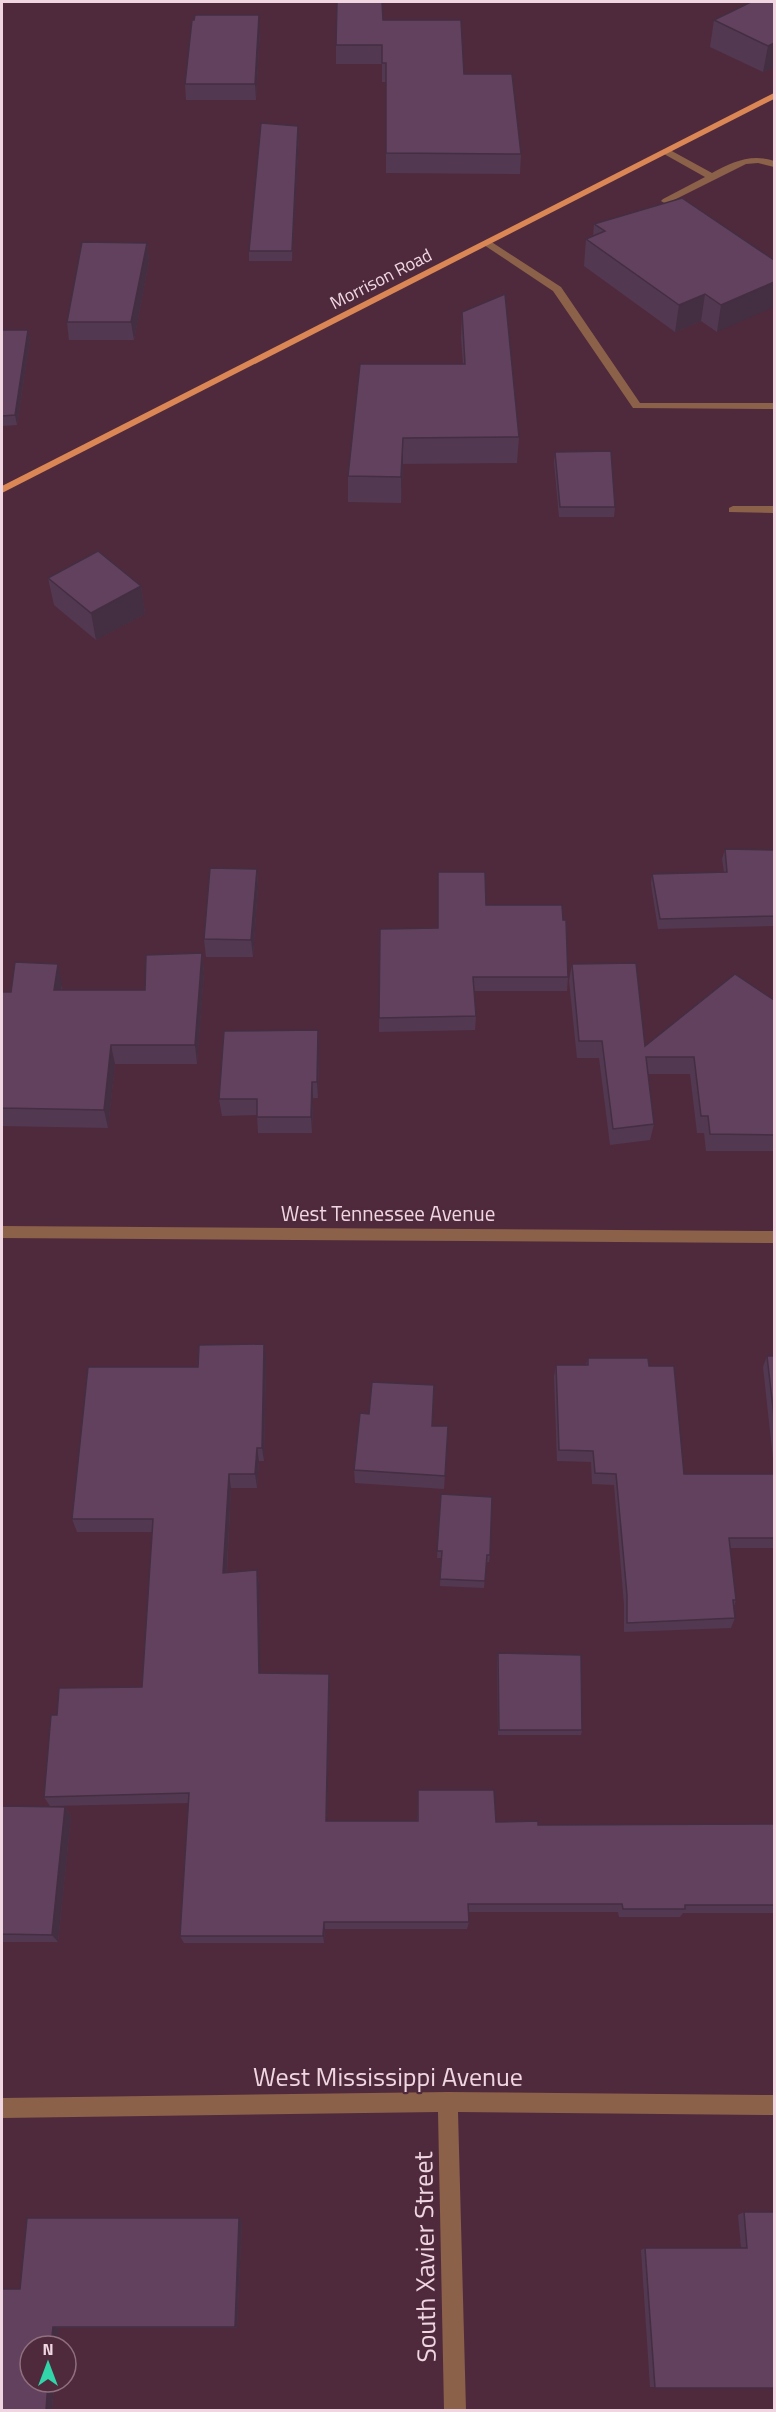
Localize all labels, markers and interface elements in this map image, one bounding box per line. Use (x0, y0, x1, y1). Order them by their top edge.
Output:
street label: Morrison Road (325, 241, 437, 316)
street label: West Tennessee Avenue (281, 1197, 495, 1229)
street label: West Mississippi Avenue (253, 2057, 523, 2096)
street label: South Xavier Street (403, 2151, 446, 2363)
north arrow (18, 2334, 78, 2394)
text: N (42, 2337, 54, 2361)

